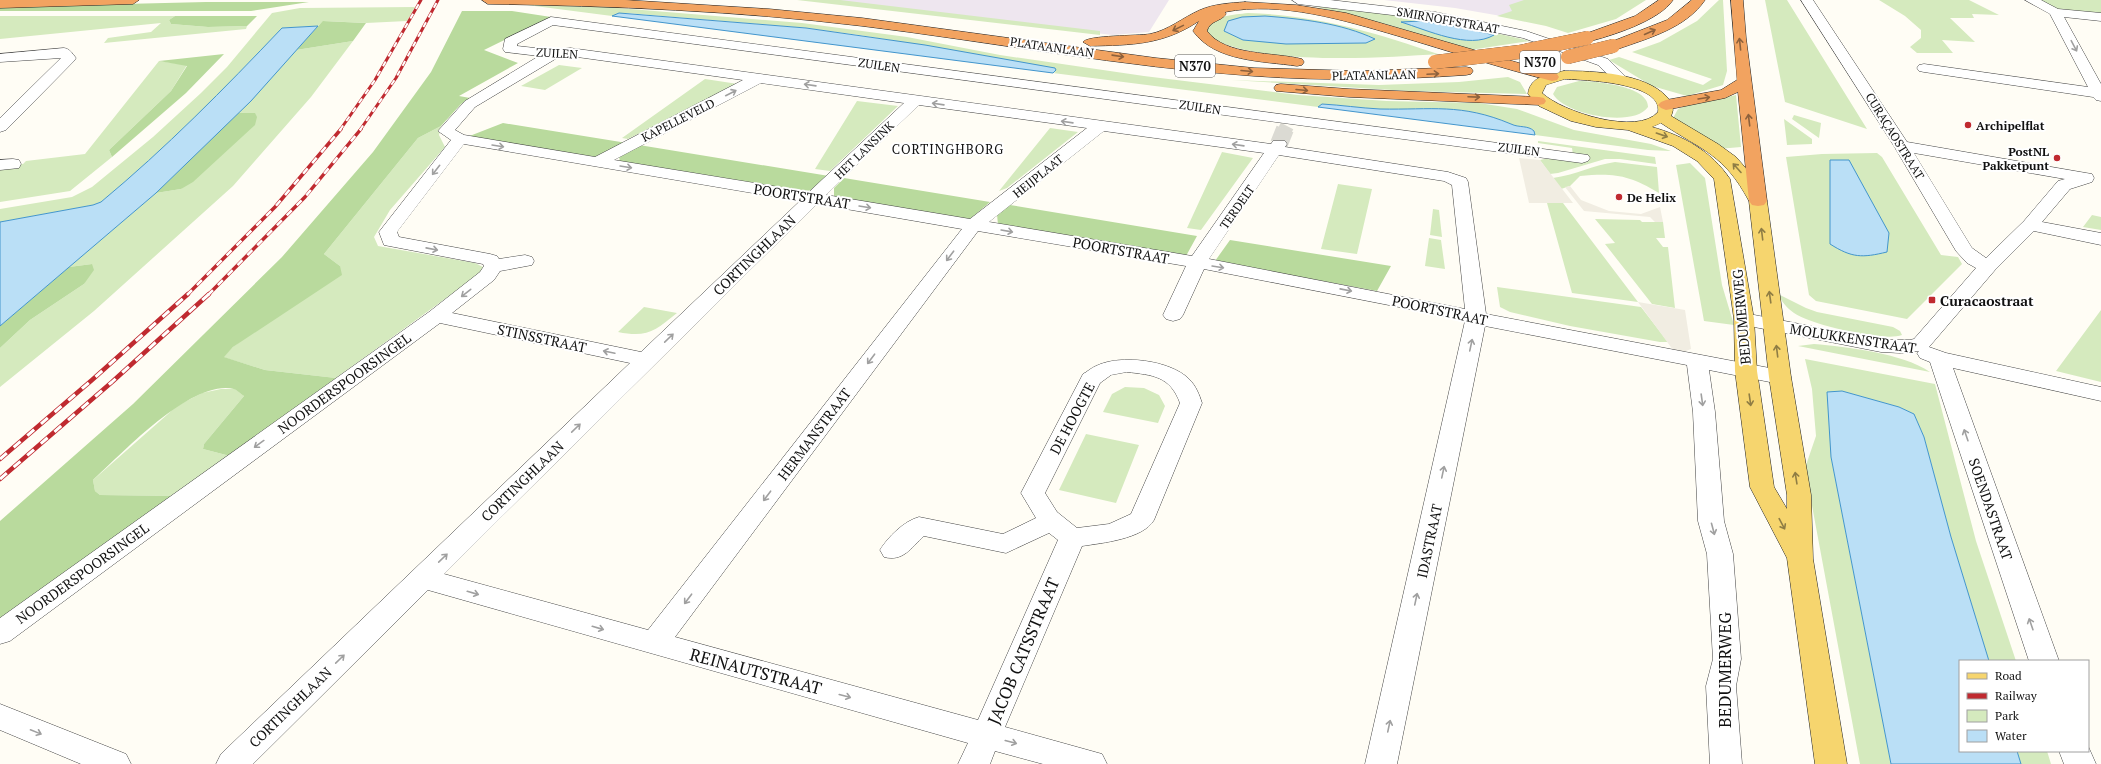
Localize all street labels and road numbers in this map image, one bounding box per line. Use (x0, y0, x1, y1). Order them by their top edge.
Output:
street label: SMIRNOFFSTRAAT (1396, 4, 1501, 36)
street label: PLATAANLAAN (1009, 34, 1095, 60)
street label: ZUILEN (536, 44, 579, 62)
road number: N370 (1520, 51, 1560, 73)
street label: ZUILEN (857, 55, 901, 75)
road number: N370 (1175, 55, 1215, 77)
street label: PLATAANLAAN (1332, 67, 1417, 83)
street label: CURAÇAOSTRAAT (1862, 90, 1928, 183)
street label: KAPELLEVELD (639, 95, 717, 145)
street label: ZUILEN (1178, 97, 1222, 117)
street label: HET LANSINK (831, 118, 897, 182)
street label: ZUILEN (1497, 139, 1541, 159)
street label: HEIJPLAAT (1010, 151, 1067, 201)
street label: POORTSTRAAT (752, 179, 852, 213)
street label: TERDELT (1216, 182, 1258, 232)
street label: CORTINGHLAAN (709, 211, 799, 299)
street label: POORTSTRAAT (1071, 232, 1171, 268)
street label: BEDUMERWEG (1727, 268, 1755, 365)
street label: POORTSTRAAT (1390, 291, 1490, 329)
street label: STINSSTRAAT (496, 319, 589, 357)
street label: MOLUKKENSTRAAT (1788, 319, 1918, 357)
street label: NOORDERSPOORSINGEL (274, 328, 415, 438)
street label: DE HOOGTE (1045, 379, 1099, 457)
street label: HERMANSTRAAT (773, 384, 855, 484)
street label: CORTINGHLAAN (477, 437, 567, 525)
street label: SOENDASTRAAT (1965, 455, 2017, 563)
street label: IDASTRAAT (1412, 502, 1446, 580)
street label: NOORDERSPOORSINGEL (12, 518, 153, 628)
street label: JACOB CATSSTRAAT (982, 574, 1065, 728)
street label: BEDUMERWEG (1713, 612, 1736, 728)
street label: REINAUTSTRAAT (688, 642, 825, 700)
street label: CORTINGHLAAN (245, 663, 335, 751)

